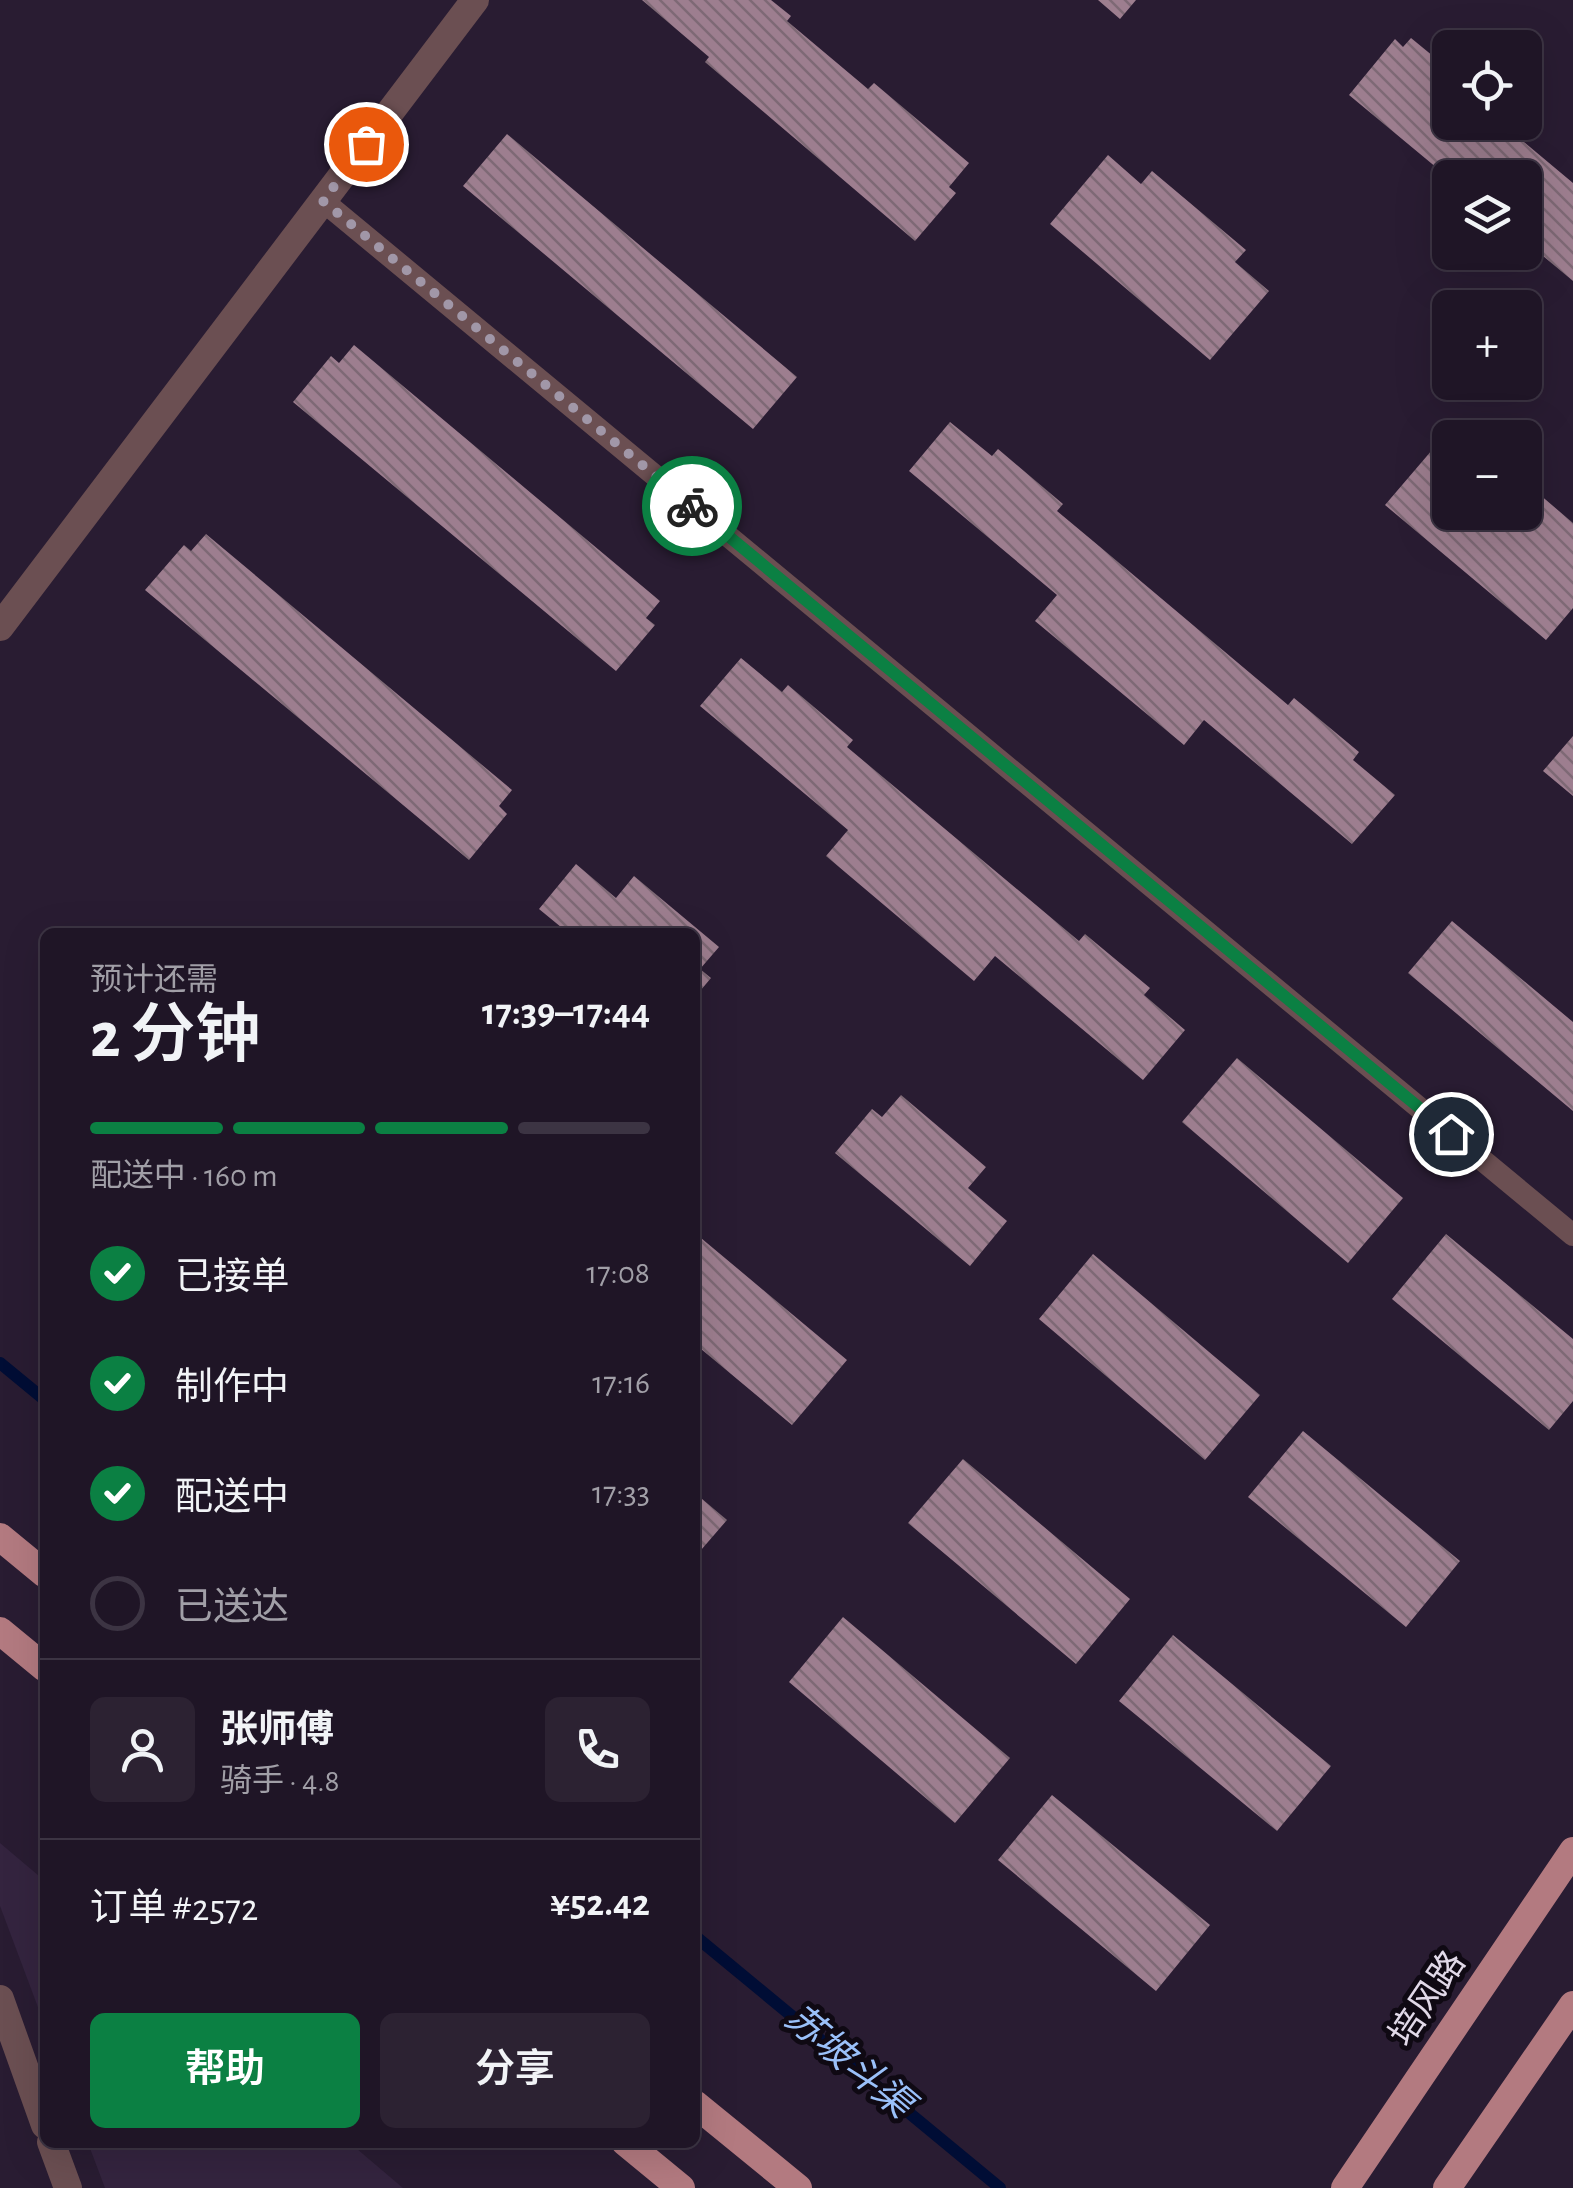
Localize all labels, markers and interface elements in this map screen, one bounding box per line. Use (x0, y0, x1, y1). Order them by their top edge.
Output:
map controls (1432, 30, 1542, 530)
button: locate (1432, 30, 1542, 140)
pin (324, 102, 409, 187)
icon: bag (339, 117, 394, 172)
button: layers (1432, 160, 1542, 270)
button: + (1432, 290, 1542, 400)
button: − (1432, 420, 1542, 530)
courier (642, 456, 742, 556)
icon: bike (665, 479, 720, 534)
text: 预计还需 (90, 964, 218, 996)
text: 17:39–17:44 (482, 994, 650, 1032)
text: 2 分钟 (90, 1004, 260, 1069)
pin (1409, 1092, 1494, 1177)
icon: home (1424, 1107, 1479, 1162)
text: 配送中 · 160 m (90, 1160, 278, 1192)
icon: check (90, 1246, 145, 1301)
text: 17:08 (586, 1257, 650, 1289)
text: 已接单 (175, 1259, 289, 1297)
icon: check (90, 1356, 145, 1411)
text: 17:16 (592, 1367, 650, 1399)
text: 制作中 (175, 1369, 289, 1407)
icon: check (90, 1466, 145, 1521)
text: 17:33 (592, 1477, 650, 1509)
text: 配送中 (175, 1479, 289, 1517)
text: 已送达 (175, 1589, 289, 1627)
button: person (90, 1697, 195, 1802)
button: phone (545, 1697, 650, 1802)
text: 张师傅 (220, 1712, 334, 1750)
text: 骑手 · 4.8 (220, 1765, 340, 1797)
text: ¥52.42 (550, 1885, 650, 1923)
text: 订单 #2572 (90, 1890, 258, 1928)
street label: 培风路 (1382, 1945, 1472, 2052)
water label: 苏坡斗渠 (778, 1997, 924, 2129)
button: 帮助 (90, 2013, 360, 2128)
button: 分享 (380, 2013, 650, 2128)

